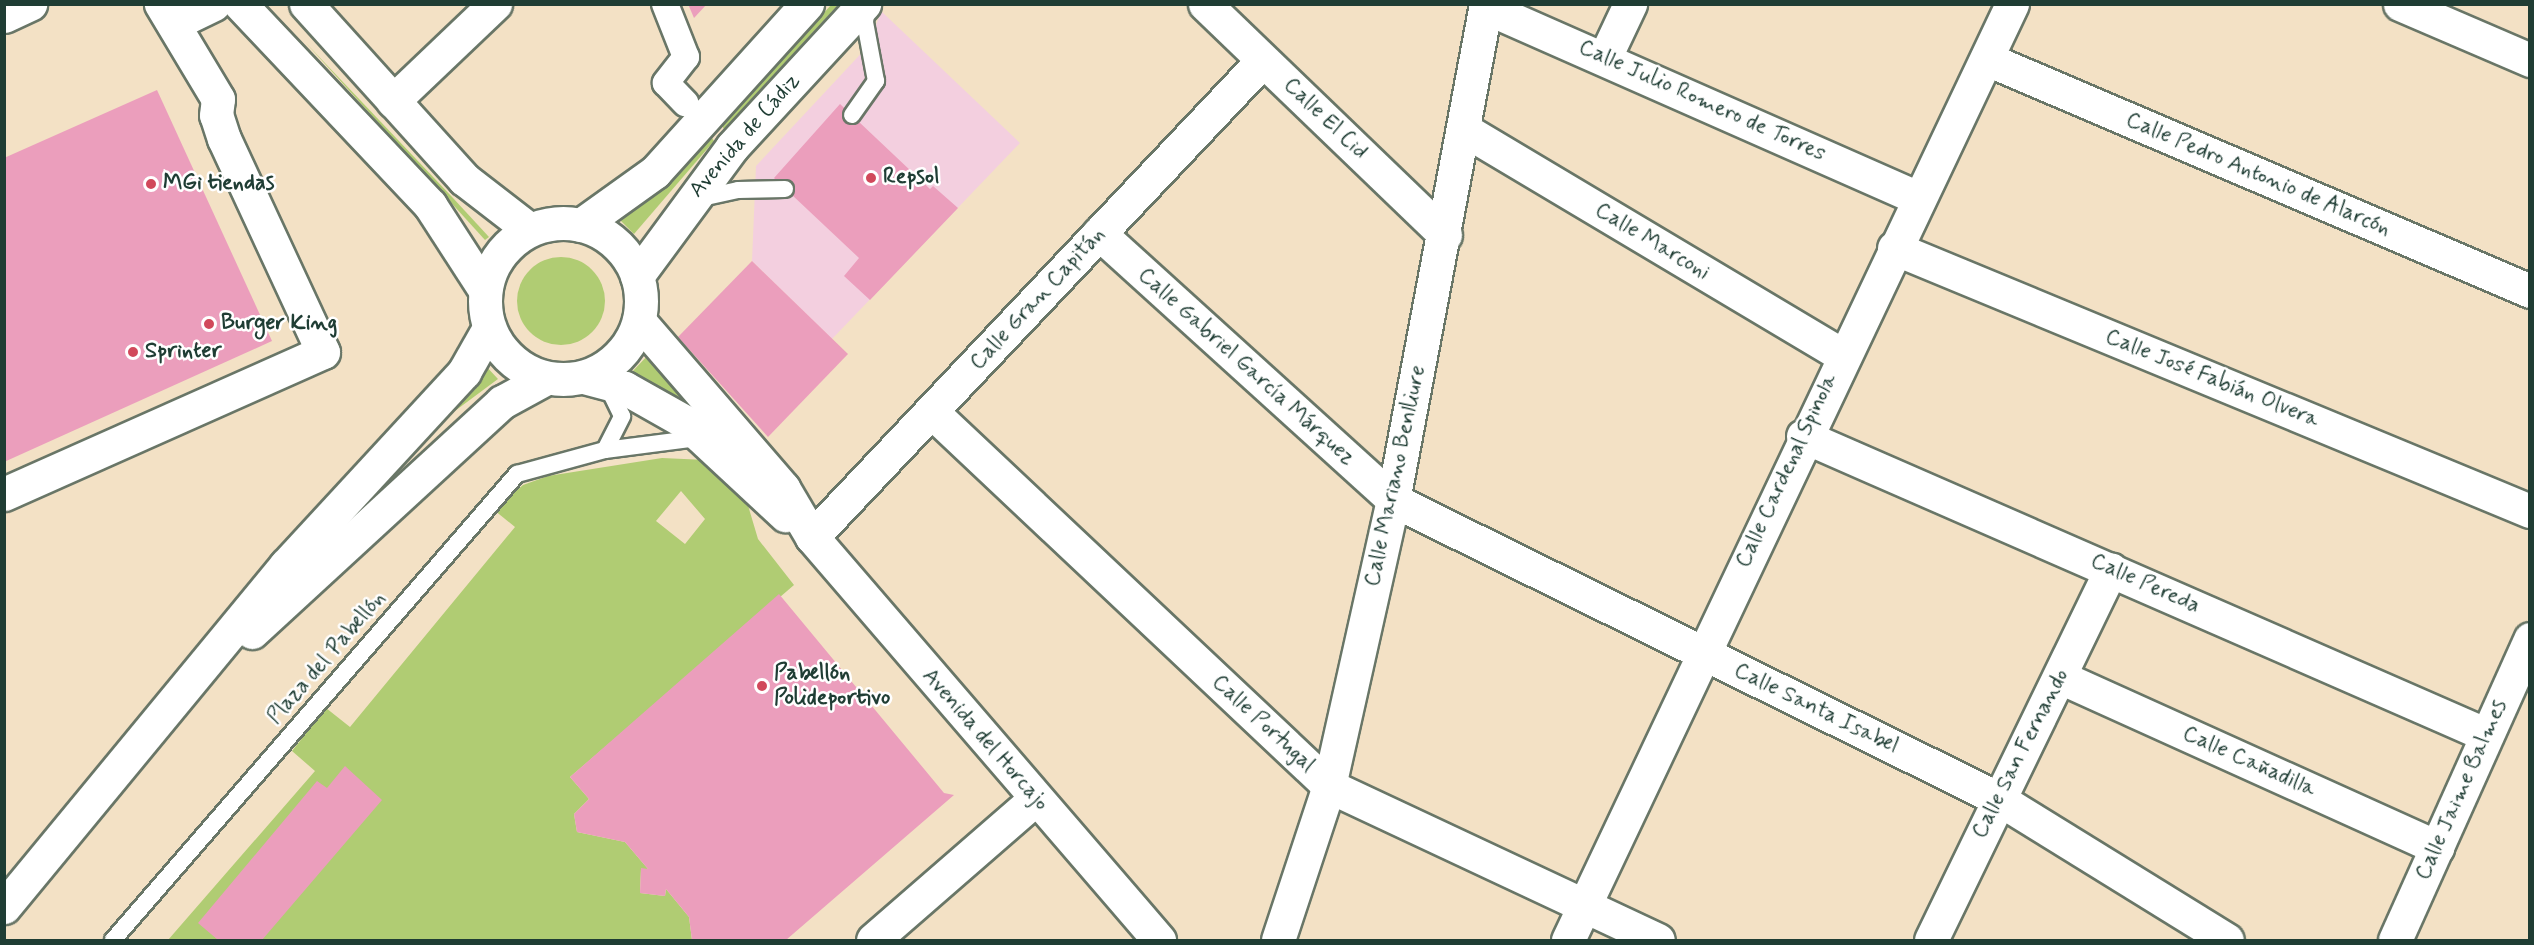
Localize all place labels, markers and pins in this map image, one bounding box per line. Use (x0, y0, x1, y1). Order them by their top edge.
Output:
place label: Repsol (883, 165, 939, 191)
place label: MGi tiendas (163, 171, 274, 197)
marker: Repsol (864, 171, 878, 185)
marker: MGi tiendas (144, 177, 158, 191)
place label: Burger King (221, 311, 334, 337)
marker: Burger King (202, 317, 216, 331)
place label: Sprinter (145, 339, 222, 365)
marker: Sprinter (126, 345, 140, 359)
place label: Pabellón Polideportivo (774, 660, 890, 712)
marker: Pabellón Polideportivo (755, 679, 769, 693)

